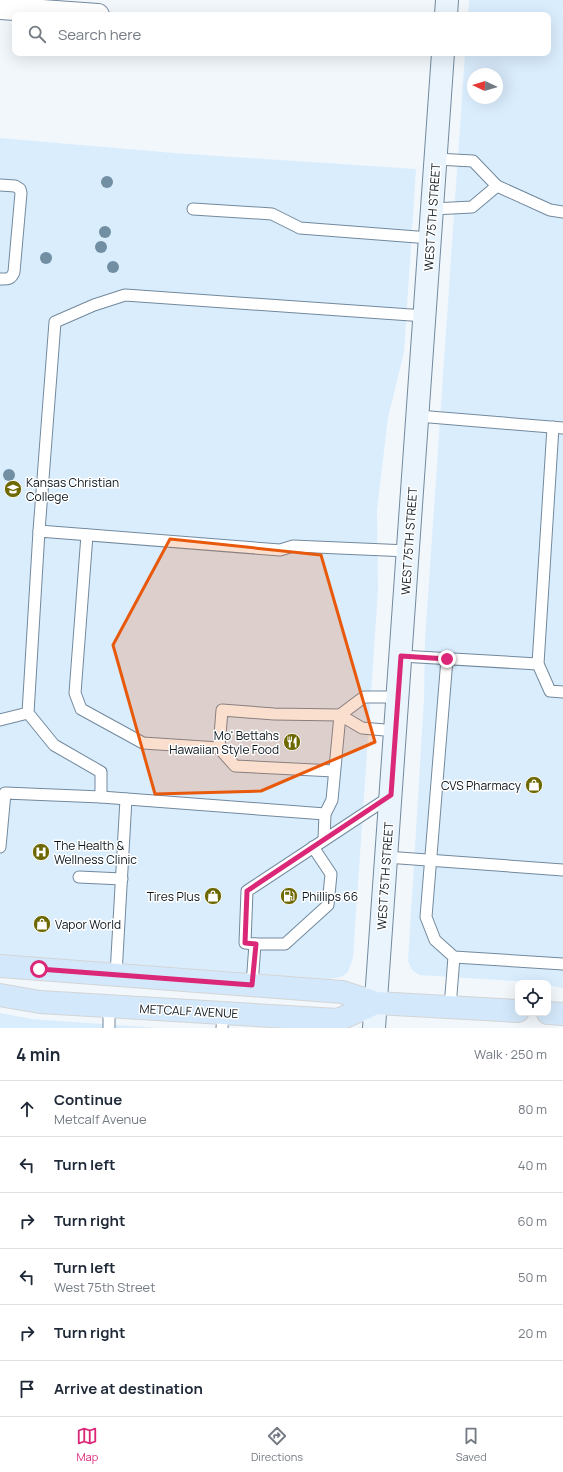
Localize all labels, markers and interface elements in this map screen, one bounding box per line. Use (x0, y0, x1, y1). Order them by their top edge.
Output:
search box (12, 12, 551, 56)
icon: search (26, 23, 48, 45)
text: Search here (58, 24, 141, 45)
north arrow (467, 68, 503, 104)
street label: WEST 75TH STREET (420, 162, 444, 271)
place label: Kansas Christian College (26, 474, 119, 505)
school or university icon: Kansas Christian College (3, 479, 23, 499)
street label: WEST 75TH STREET (397, 486, 421, 595)
route end (438, 650, 456, 668)
place label: Mo' Bettahs Hawaiian Style Food (169, 727, 279, 758)
restaurant icon: Mo' Bettahs Hawaiian Style Food (282, 732, 302, 752)
shop icon: CVS Pharmacy (524, 775, 544, 795)
place label: CVS Pharmacy (441, 777, 522, 794)
street label: WEST 75TH STREET (373, 821, 397, 930)
place label: The Health & Wellness Clinic (54, 837, 137, 868)
hospital icon: The Health & Wellness Clinic (31, 842, 51, 862)
shop icon: Tires Plus (203, 886, 223, 906)
fuel station icon: Phillips 66 (279, 886, 299, 906)
place label: Tires Plus (147, 888, 200, 905)
place label: Phillips 66 (302, 888, 358, 905)
shop icon: Vapor World (32, 914, 52, 934)
place label: Vapor World (55, 916, 121, 933)
route start (30, 960, 48, 978)
map controls (515, 980, 551, 1016)
button: locate (515, 980, 551, 1016)
street label: METCALF AVENUE (139, 1000, 239, 1022)
text: 4 min (16, 1043, 60, 1066)
text: Walk · 250 m (474, 1045, 547, 1063)
text: Continue (54, 1089, 122, 1110)
icon: ahead (16, 1098, 38, 1120)
text: 80 m (518, 1100, 547, 1118)
text: Metcalf Avenue (54, 1110, 147, 1128)
icon: left (16, 1154, 38, 1176)
text: Turn left (54, 1154, 116, 1175)
text: 40 m (518, 1156, 547, 1174)
icon: right (16, 1210, 38, 1232)
text: Turn right (54, 1210, 125, 1231)
text: 60 m (517, 1212, 547, 1230)
text: Turn left (54, 1257, 116, 1278)
icon: left (16, 1266, 38, 1288)
text: 50 m (518, 1268, 547, 1286)
text: West 75th Street (54, 1278, 155, 1296)
icon: right (16, 1322, 38, 1344)
text: Turn right (54, 1322, 125, 1343)
text: 20 m (518, 1324, 547, 1342)
icon: arrive (16, 1378, 38, 1400)
text: Arrive at destination (54, 1378, 203, 1399)
tab: Map (76, 1425, 98, 1464)
tab: Directions (251, 1425, 303, 1464)
tab: Saved (456, 1425, 487, 1464)

